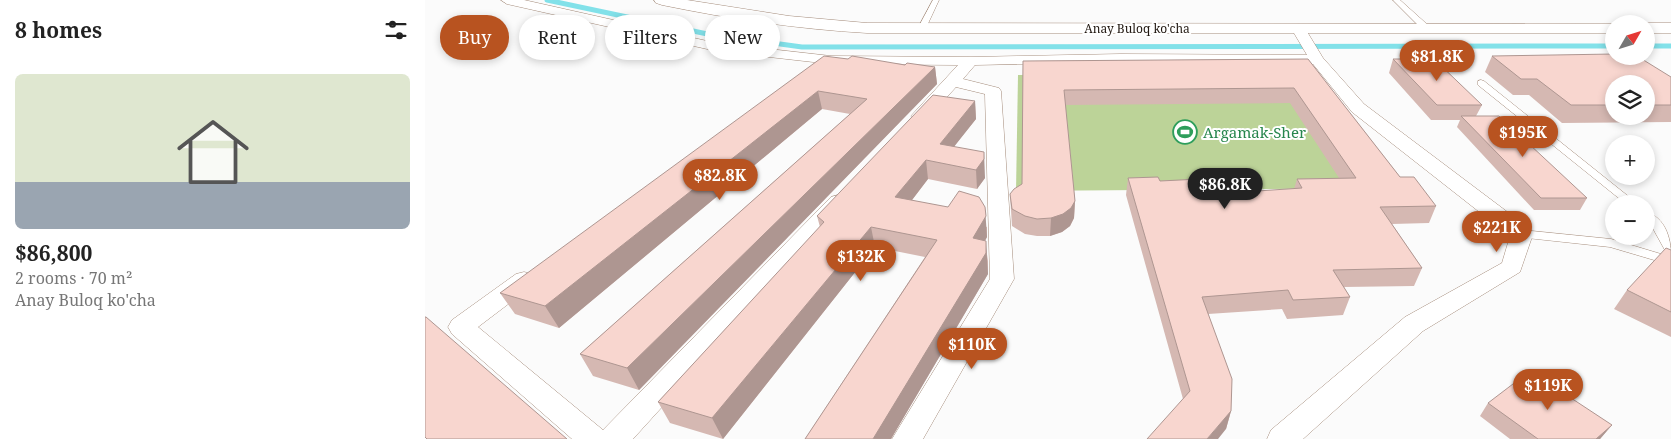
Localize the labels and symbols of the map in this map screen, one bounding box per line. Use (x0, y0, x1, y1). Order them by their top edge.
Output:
north arrow (1605, 15, 1655, 65)
street label: Anay Buloq ko'cha (1084, 20, 1190, 37)
pin: $81.8K (1396, 39, 1478, 82)
pin: $195K (1488, 116, 1558, 158)
sports icon: Argamak-Sher (1172, 119, 1198, 145)
place label: Argamak-Sher (1203, 122, 1306, 142)
pin: $82.8K (679, 158, 761, 201)
pin: $86.8K (1184, 168, 1266, 210)
pin: $221K (1462, 210, 1532, 253)
pin: $132K (826, 240, 896, 282)
pin: $110K (937, 328, 1007, 370)
pin: $119K (1513, 368, 1583, 411)

